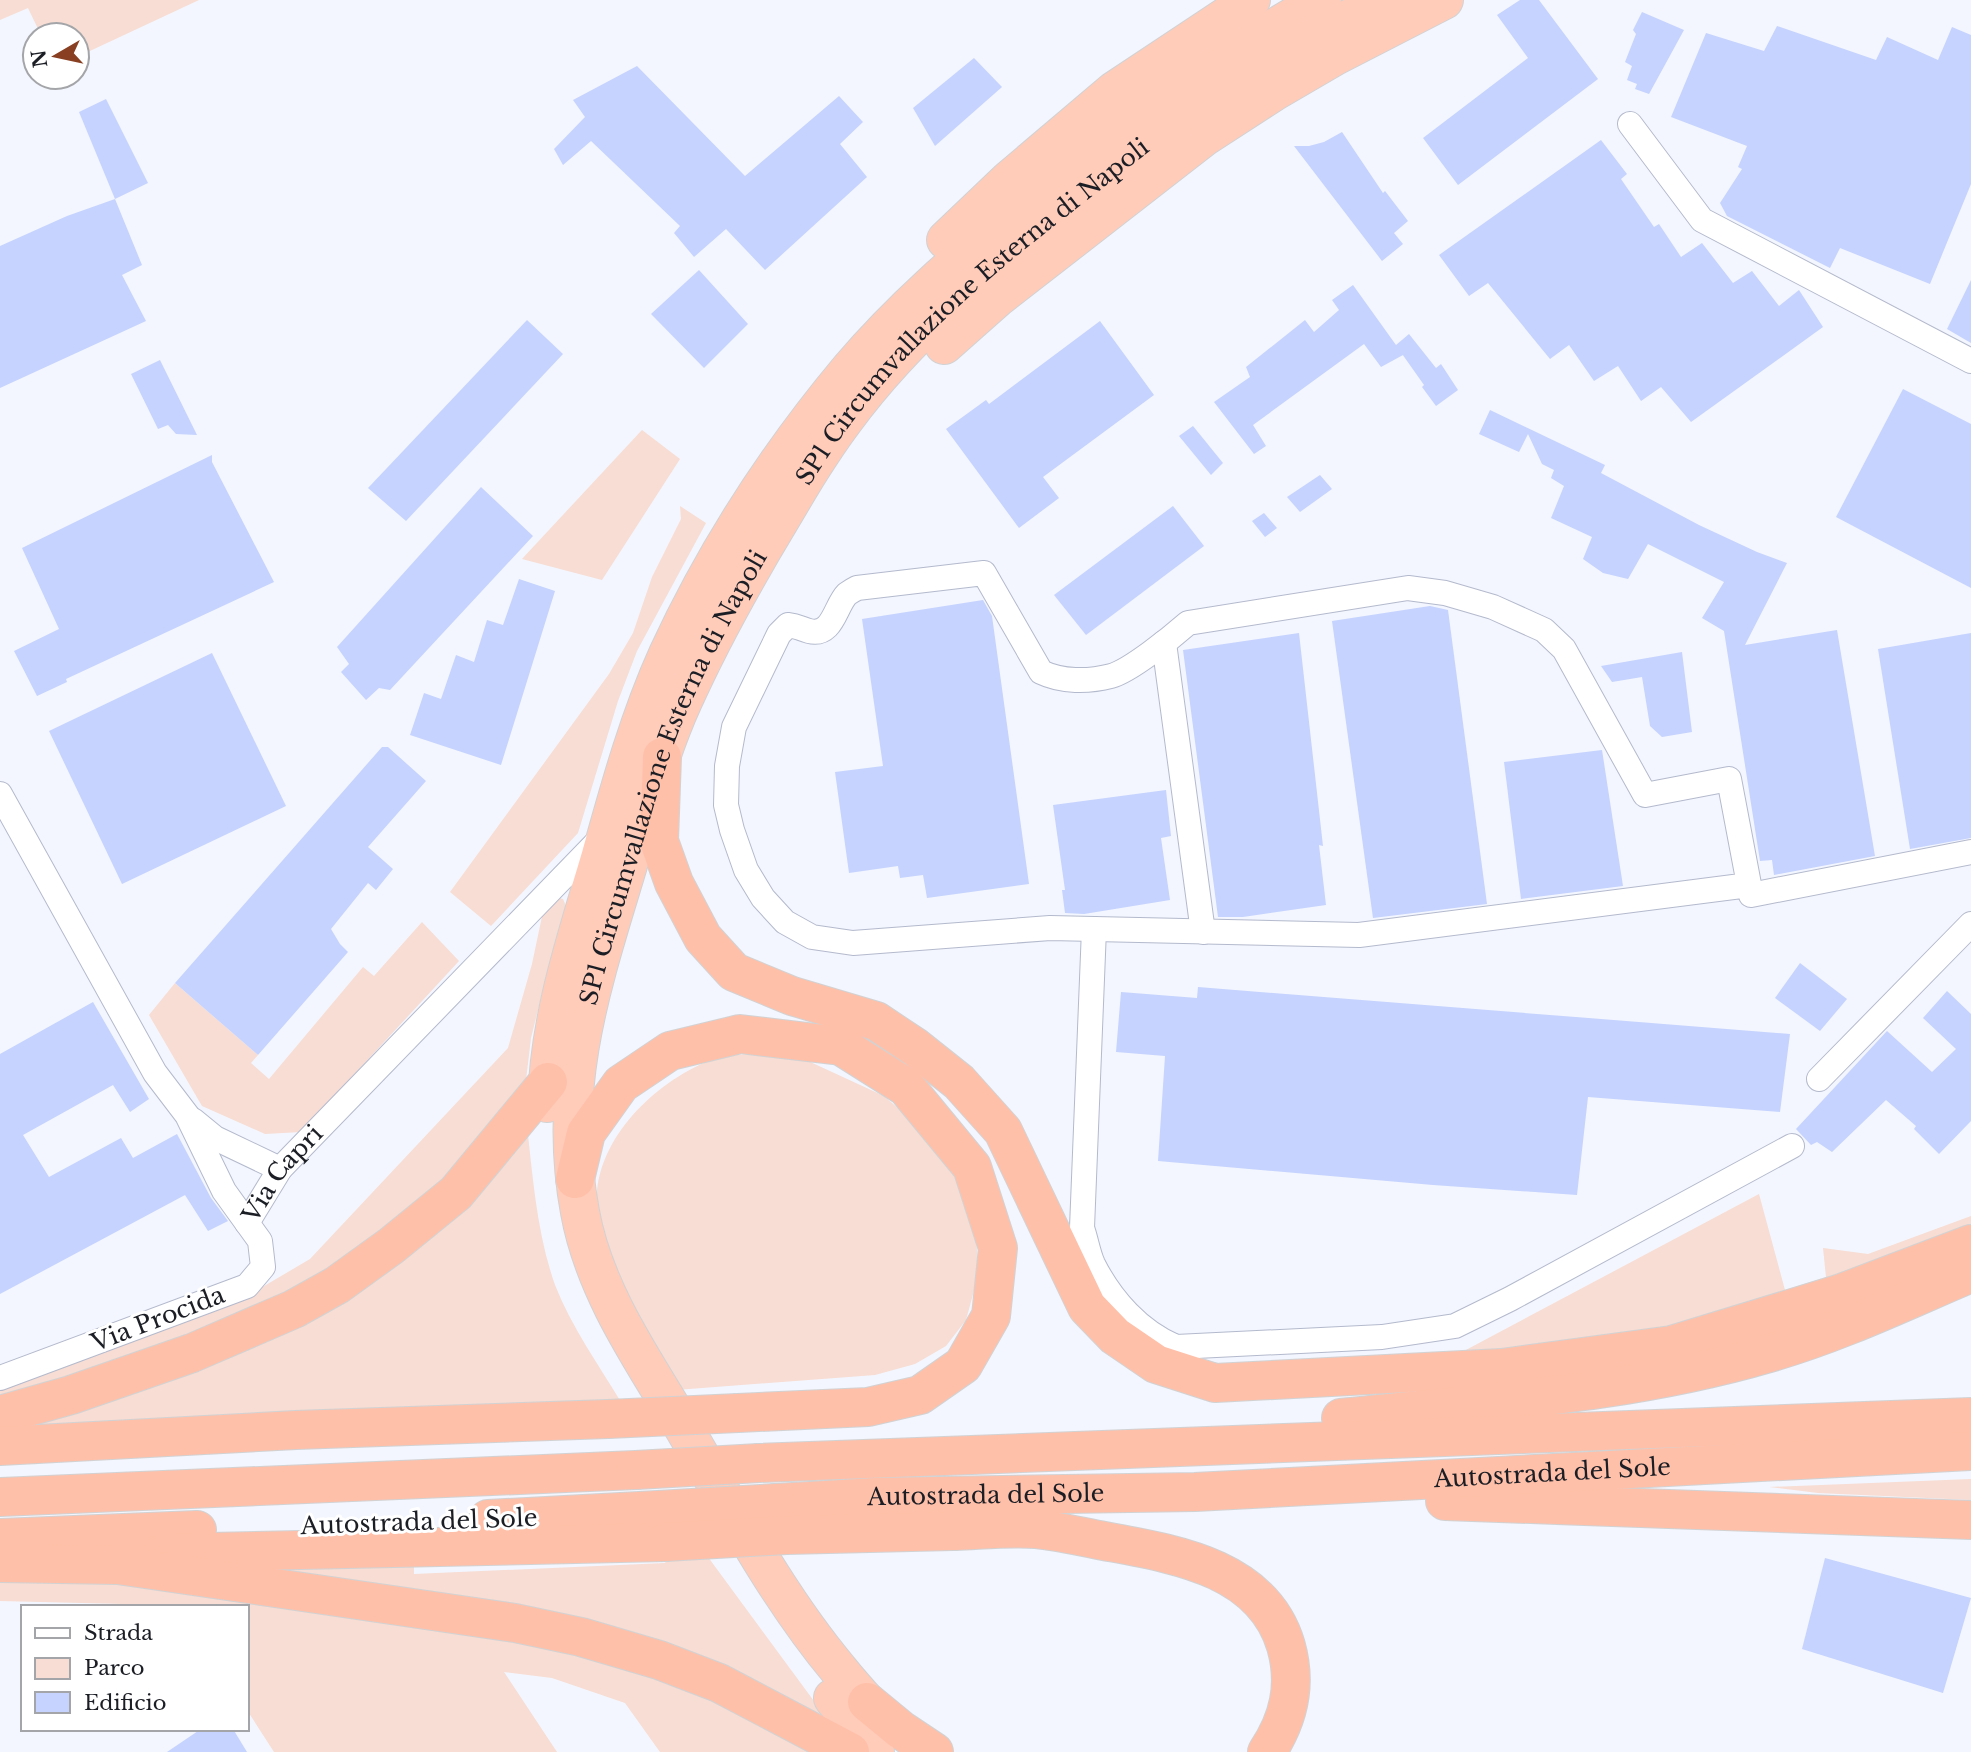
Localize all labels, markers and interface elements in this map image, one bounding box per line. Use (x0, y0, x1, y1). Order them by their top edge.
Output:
north arrow (21, 21, 91, 91)
text: N (27, 48, 52, 69)
street label: SP1 Circumvallazione Esterna di Napoli (789, 132, 1154, 490)
street label: SP1 Circumvallazione Esterna di Napoli (574, 545, 773, 1008)
street label: Via Capri (235, 1119, 329, 1228)
street label: Via Procida (86, 1280, 229, 1358)
street label: Autostrada del Sole (1432, 1452, 1672, 1493)
street label: Autostrada del Sole (866, 1478, 1105, 1511)
street label: Autostrada del Sole (299, 1503, 538, 1540)
legend (21, 1605, 248, 1731)
text: Strada (84, 1620, 153, 1646)
text: Parco (84, 1655, 145, 1681)
text: Edificio (84, 1690, 166, 1716)

